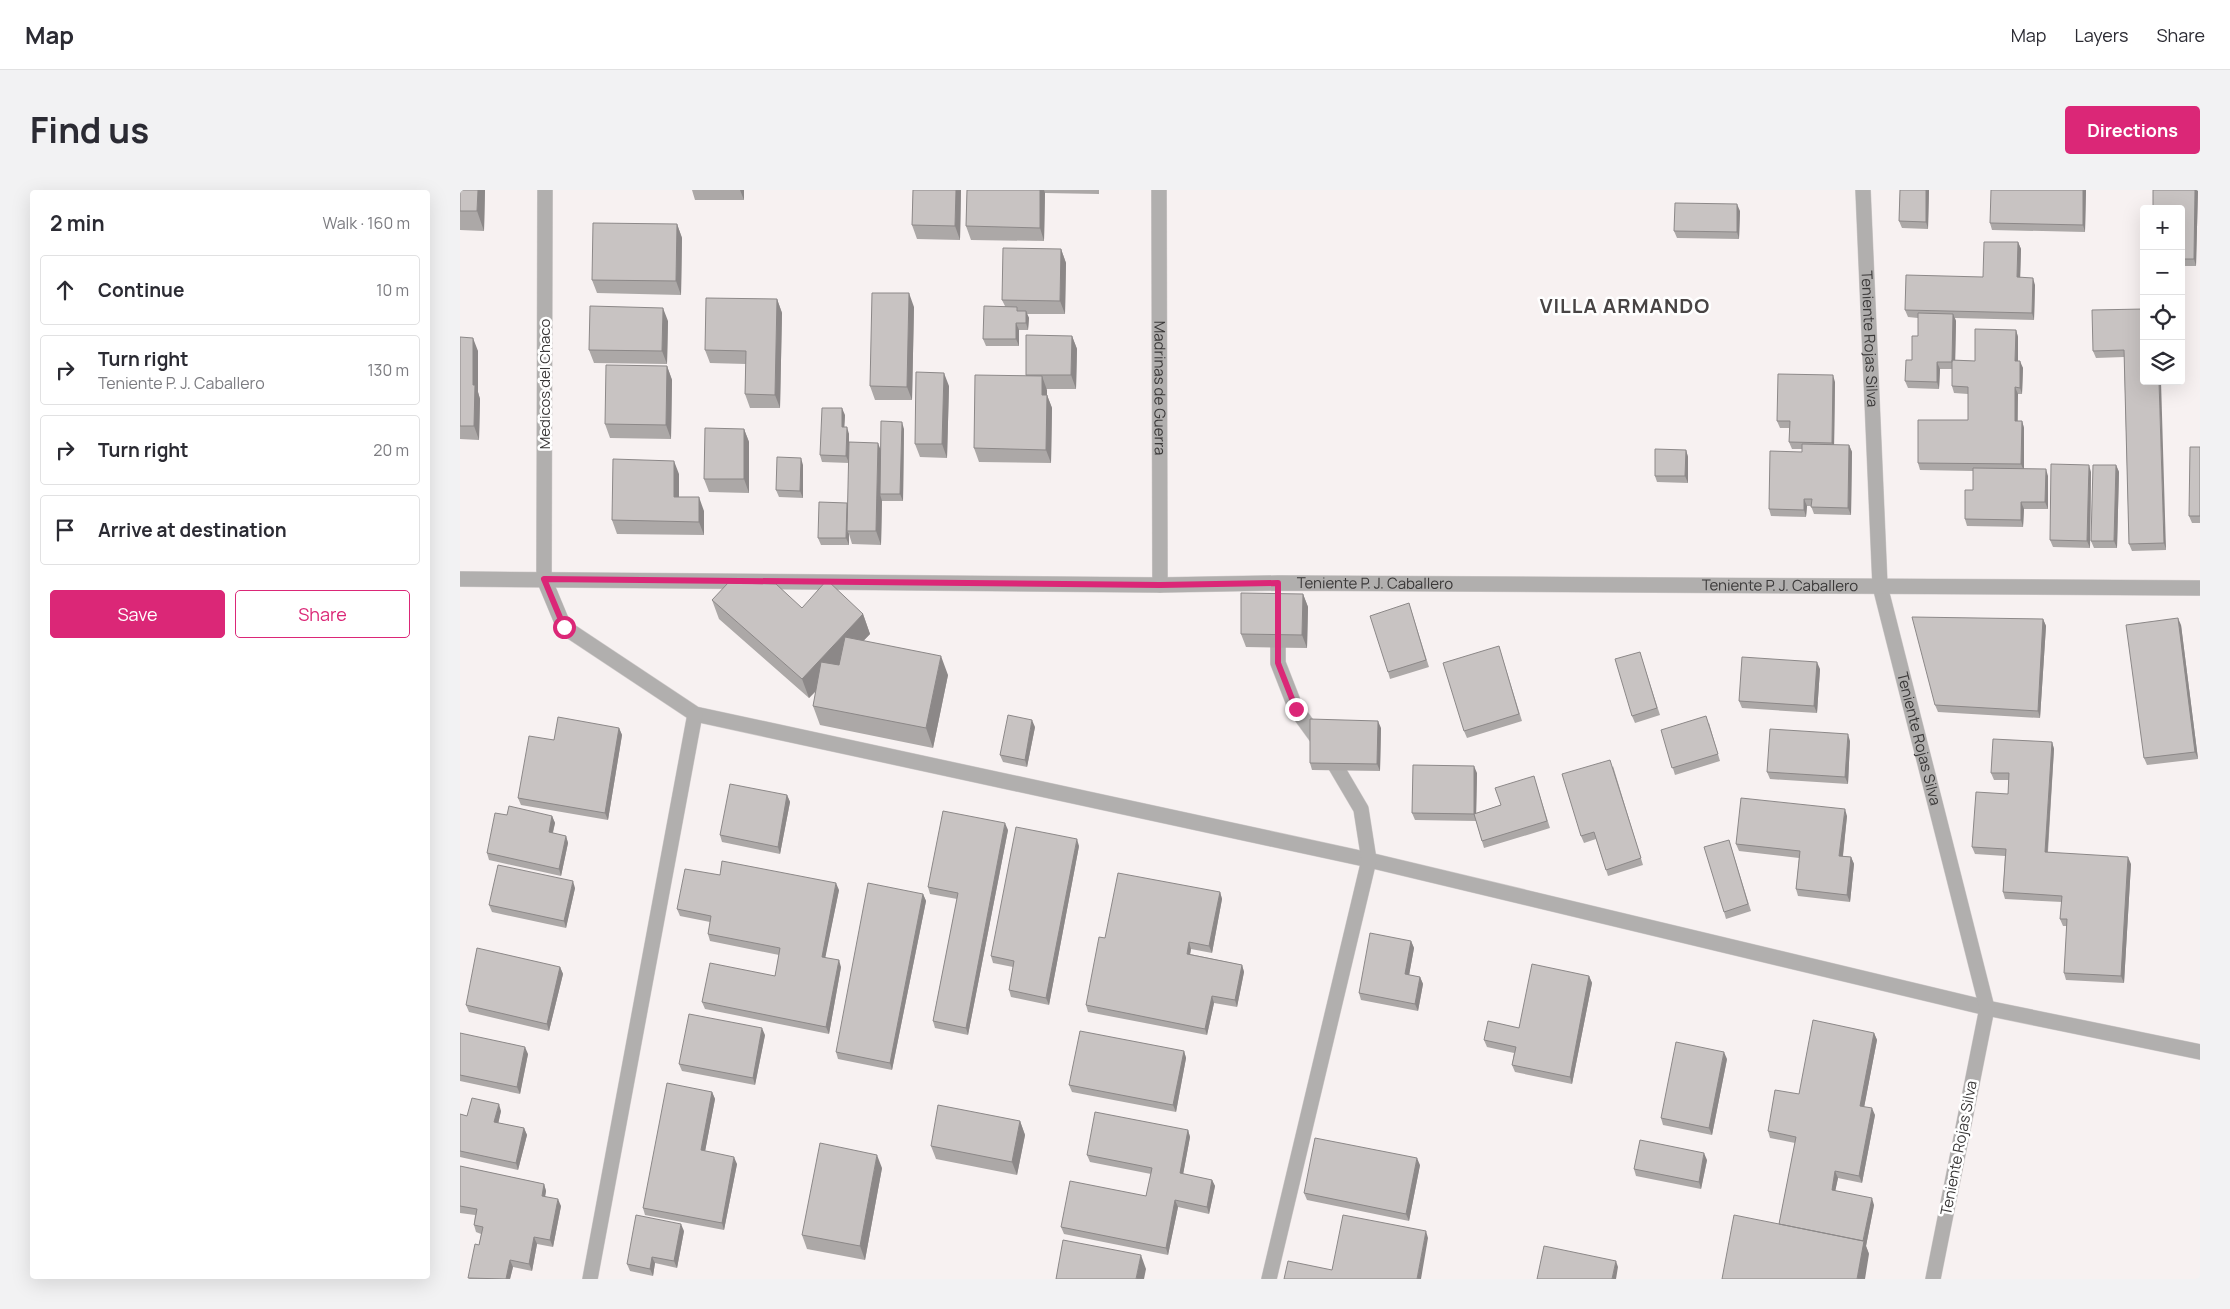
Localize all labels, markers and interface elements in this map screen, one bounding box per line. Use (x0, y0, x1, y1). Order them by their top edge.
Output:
text: Map (25, 18, 74, 51)
text: Map (2011, 23, 2046, 47)
text: Layers (2074, 23, 2128, 47)
text: Share (2156, 23, 2205, 47)
text: Find us (30, 106, 149, 154)
button: Directions (2065, 106, 2200, 154)
map controls (2140, 205, 2185, 385)
button: + (2140, 205, 2185, 250)
text: 2 min (50, 209, 105, 237)
text: Walk · 160 m (322, 212, 410, 234)
button: − (2140, 250, 2185, 295)
street label: Teniente Rojas Silva (1856, 270, 1883, 408)
icon: ahead (51, 276, 79, 304)
text: Continue (98, 277, 184, 303)
text: 10 m (376, 279, 409, 301)
district label: VILLA ARMANDO (1540, 292, 1710, 319)
button: locate (2140, 295, 2185, 340)
street label: Medicos del Chaco (534, 319, 555, 449)
street label: Madrinas de Guerra (1149, 321, 1171, 455)
button: layers (2140, 340, 2185, 385)
text: Turn right (98, 346, 188, 372)
icon: right (51, 356, 79, 384)
text: 130 m (367, 359, 409, 381)
text: Teniente P. J. Caballero (98, 372, 265, 394)
icon: right (51, 436, 79, 464)
text: Turn right (98, 437, 188, 463)
text: 20 m (373, 439, 409, 461)
icon: arrive (51, 516, 79, 544)
text: Arrive at destination (98, 517, 287, 543)
street label: Teniente P. J. Caballero (1297, 572, 1453, 594)
street label: Teniente P. J. Caballero (1702, 574, 1858, 596)
button: Save (50, 590, 225, 638)
button: Share (235, 590, 410, 638)
route start (553, 616, 576, 639)
street label: Teniente Rojas Silva (1892, 670, 1946, 808)
route end (1285, 698, 1308, 721)
street label: Teniente Rojas Silva (1935, 1079, 1982, 1217)

